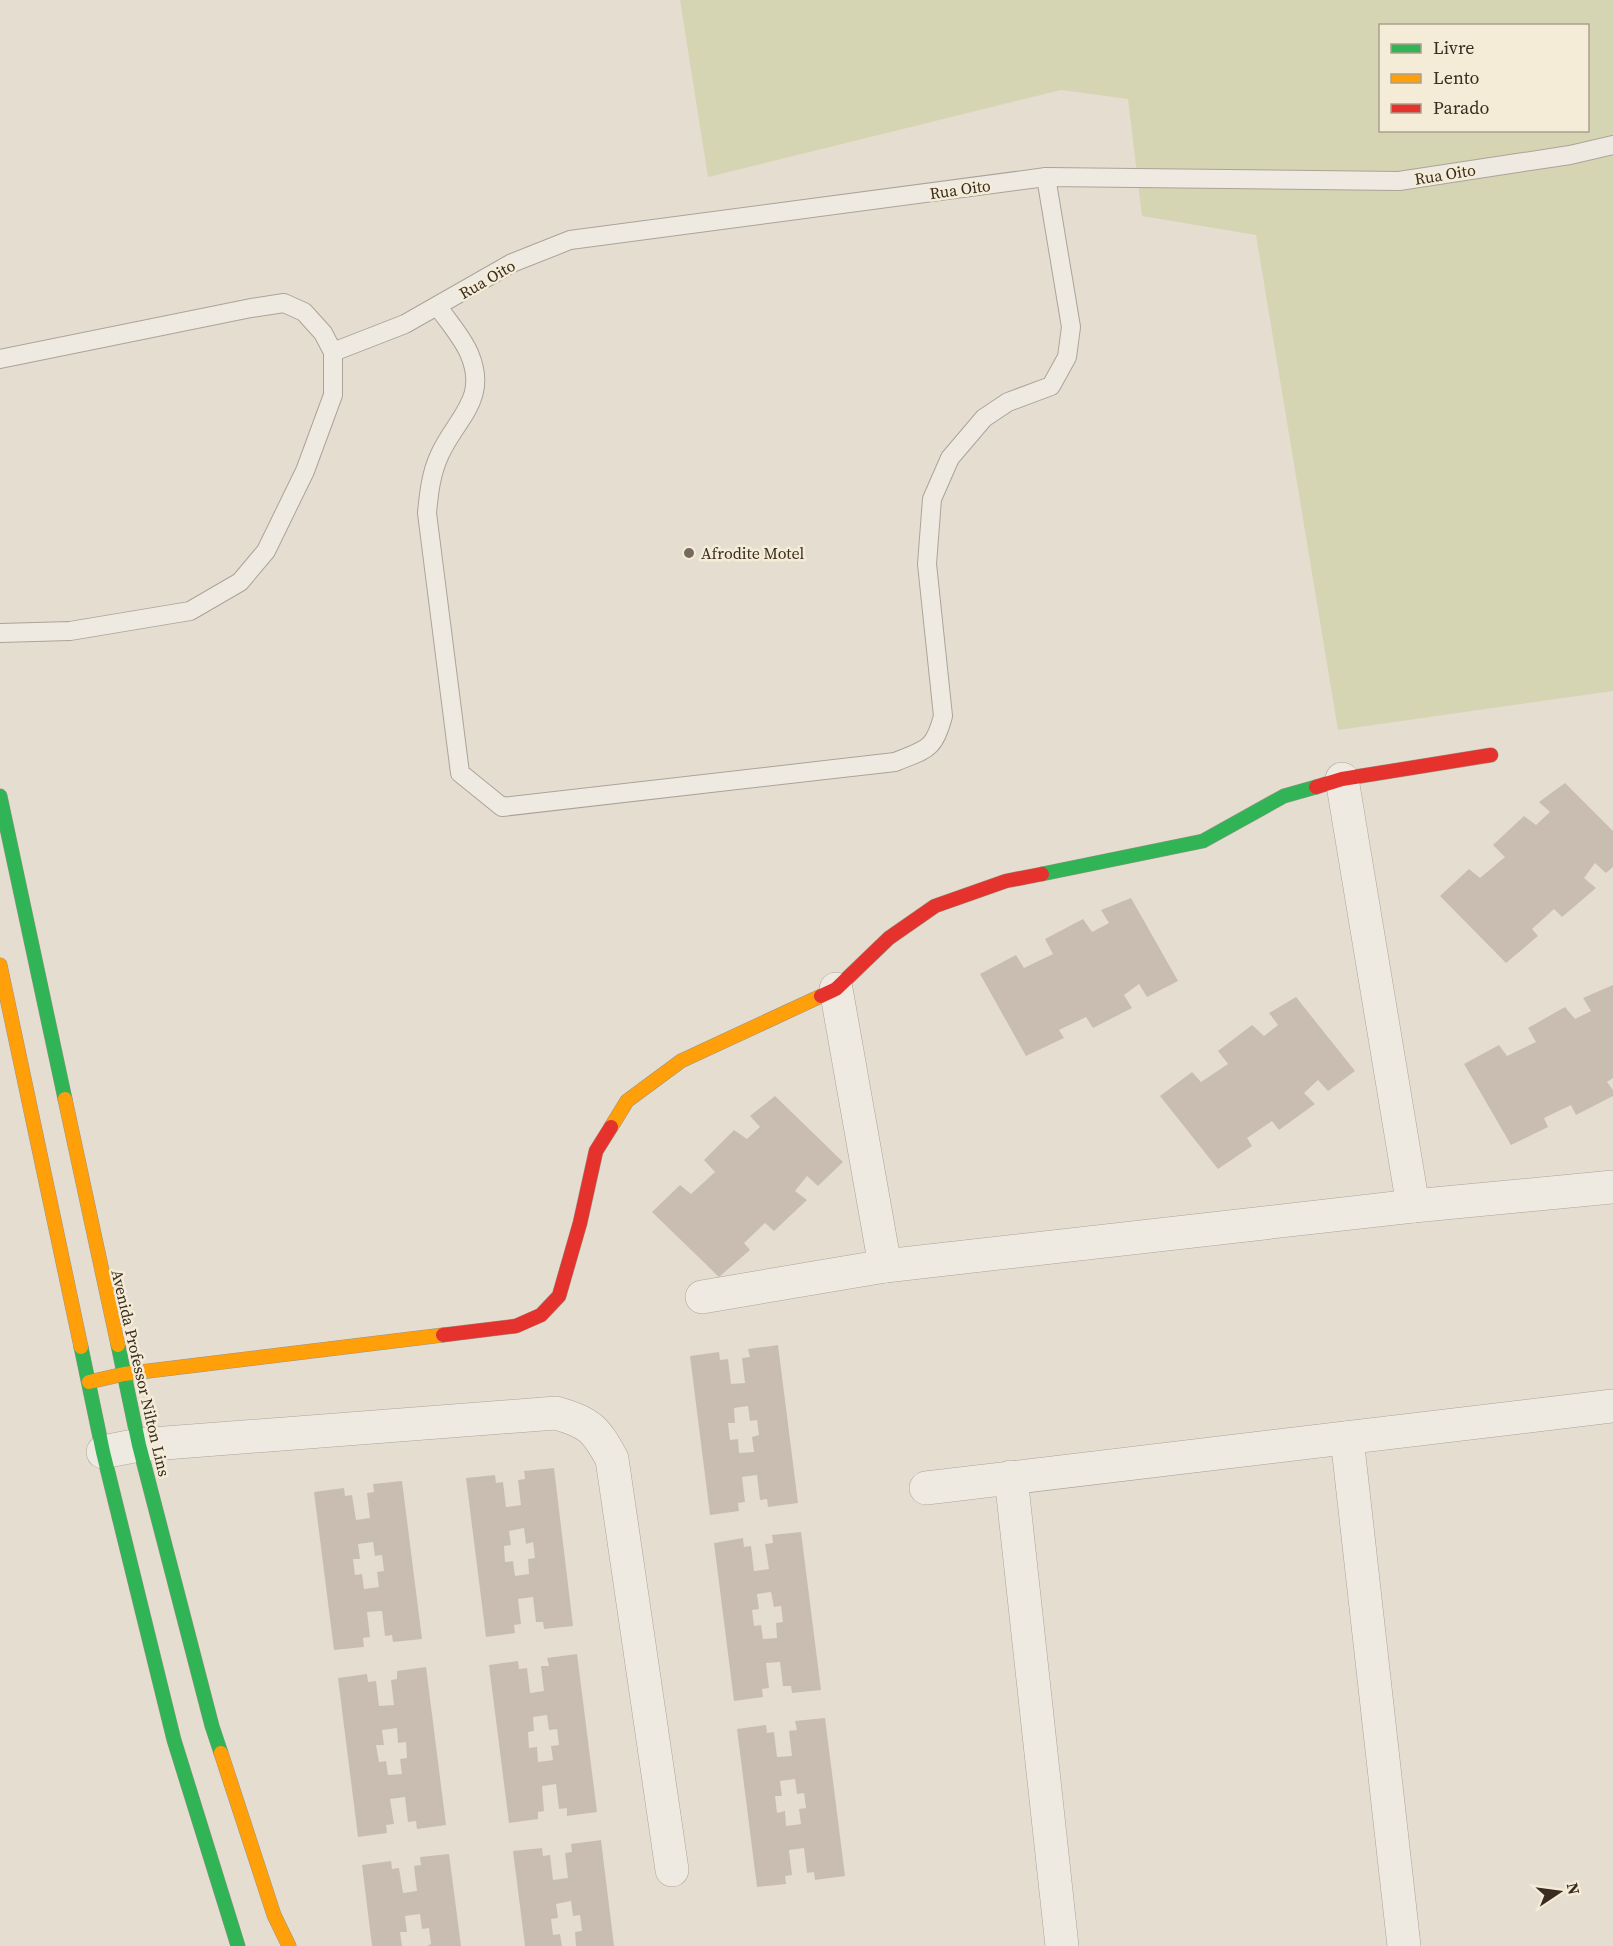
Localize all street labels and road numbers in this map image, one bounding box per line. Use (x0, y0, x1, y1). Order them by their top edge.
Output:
street label: Rua Oito (1413, 158, 1477, 190)
street label: Rua Oito (928, 174, 992, 204)
street label: Rua Oito (455, 254, 519, 304)
street label: Avenida Professor Nilton Lins (106, 1267, 176, 1479)

